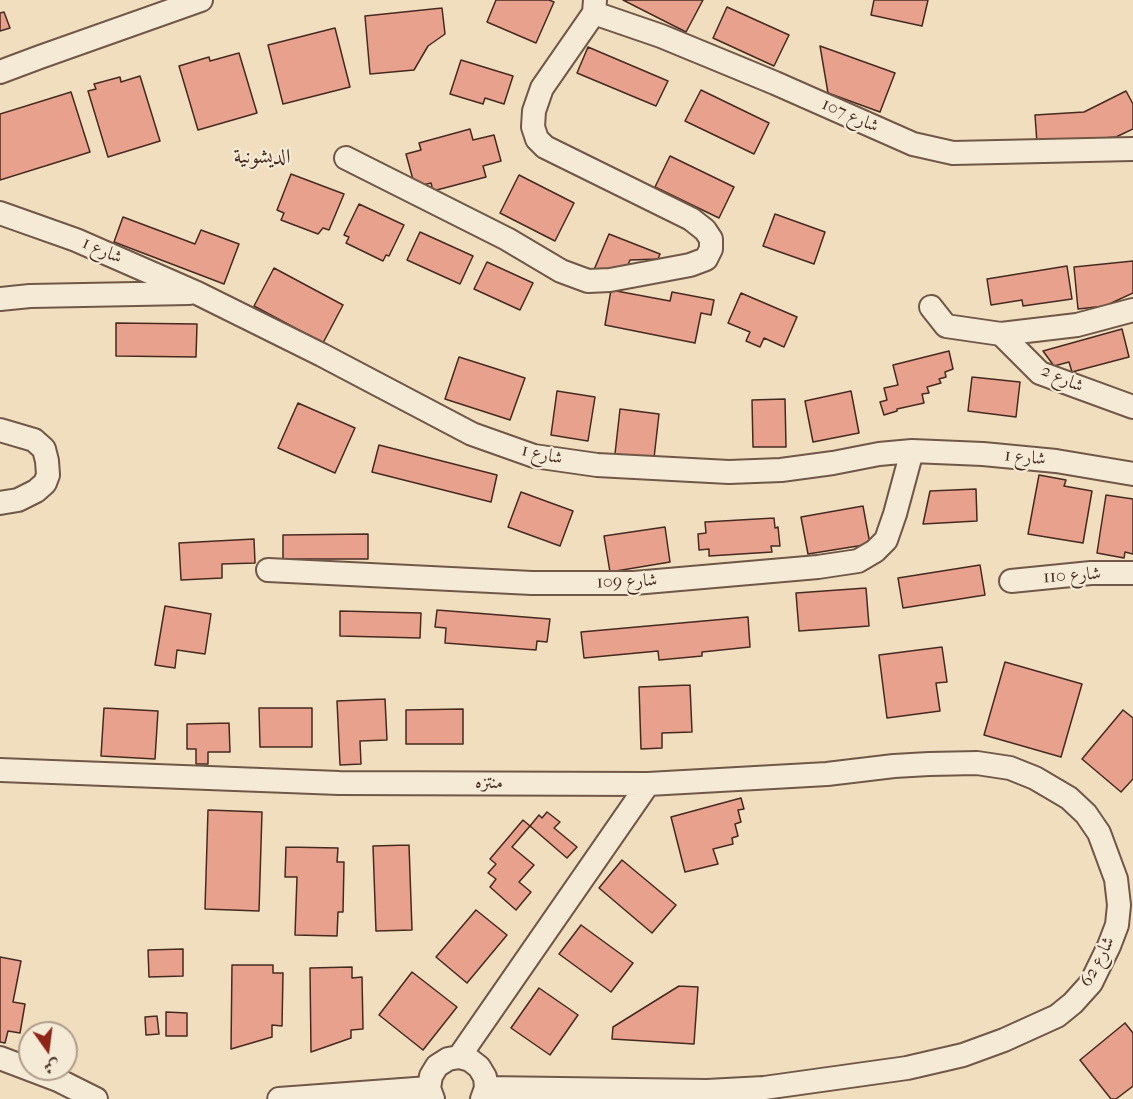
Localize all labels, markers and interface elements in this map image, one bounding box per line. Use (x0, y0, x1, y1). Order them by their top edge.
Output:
street label: شارع 107 (818, 94, 882, 138)
district label: الديشونية (233, 145, 291, 171)
street label: شارع 1 (79, 233, 125, 269)
street label: شارع 2 (1037, 360, 1087, 398)
street label: شارع 1 (519, 440, 565, 470)
street label: شارع 1 (1003, 445, 1047, 471)
street label: شارع 110 (1042, 563, 1102, 589)
street label: شارع 109 (596, 570, 658, 594)
street label: منتزه (475, 773, 503, 795)
street label: شارع 62 (1076, 933, 1120, 991)
north arrow (18, 1021, 78, 1081)
text: ش (42, 1056, 62, 1078)

